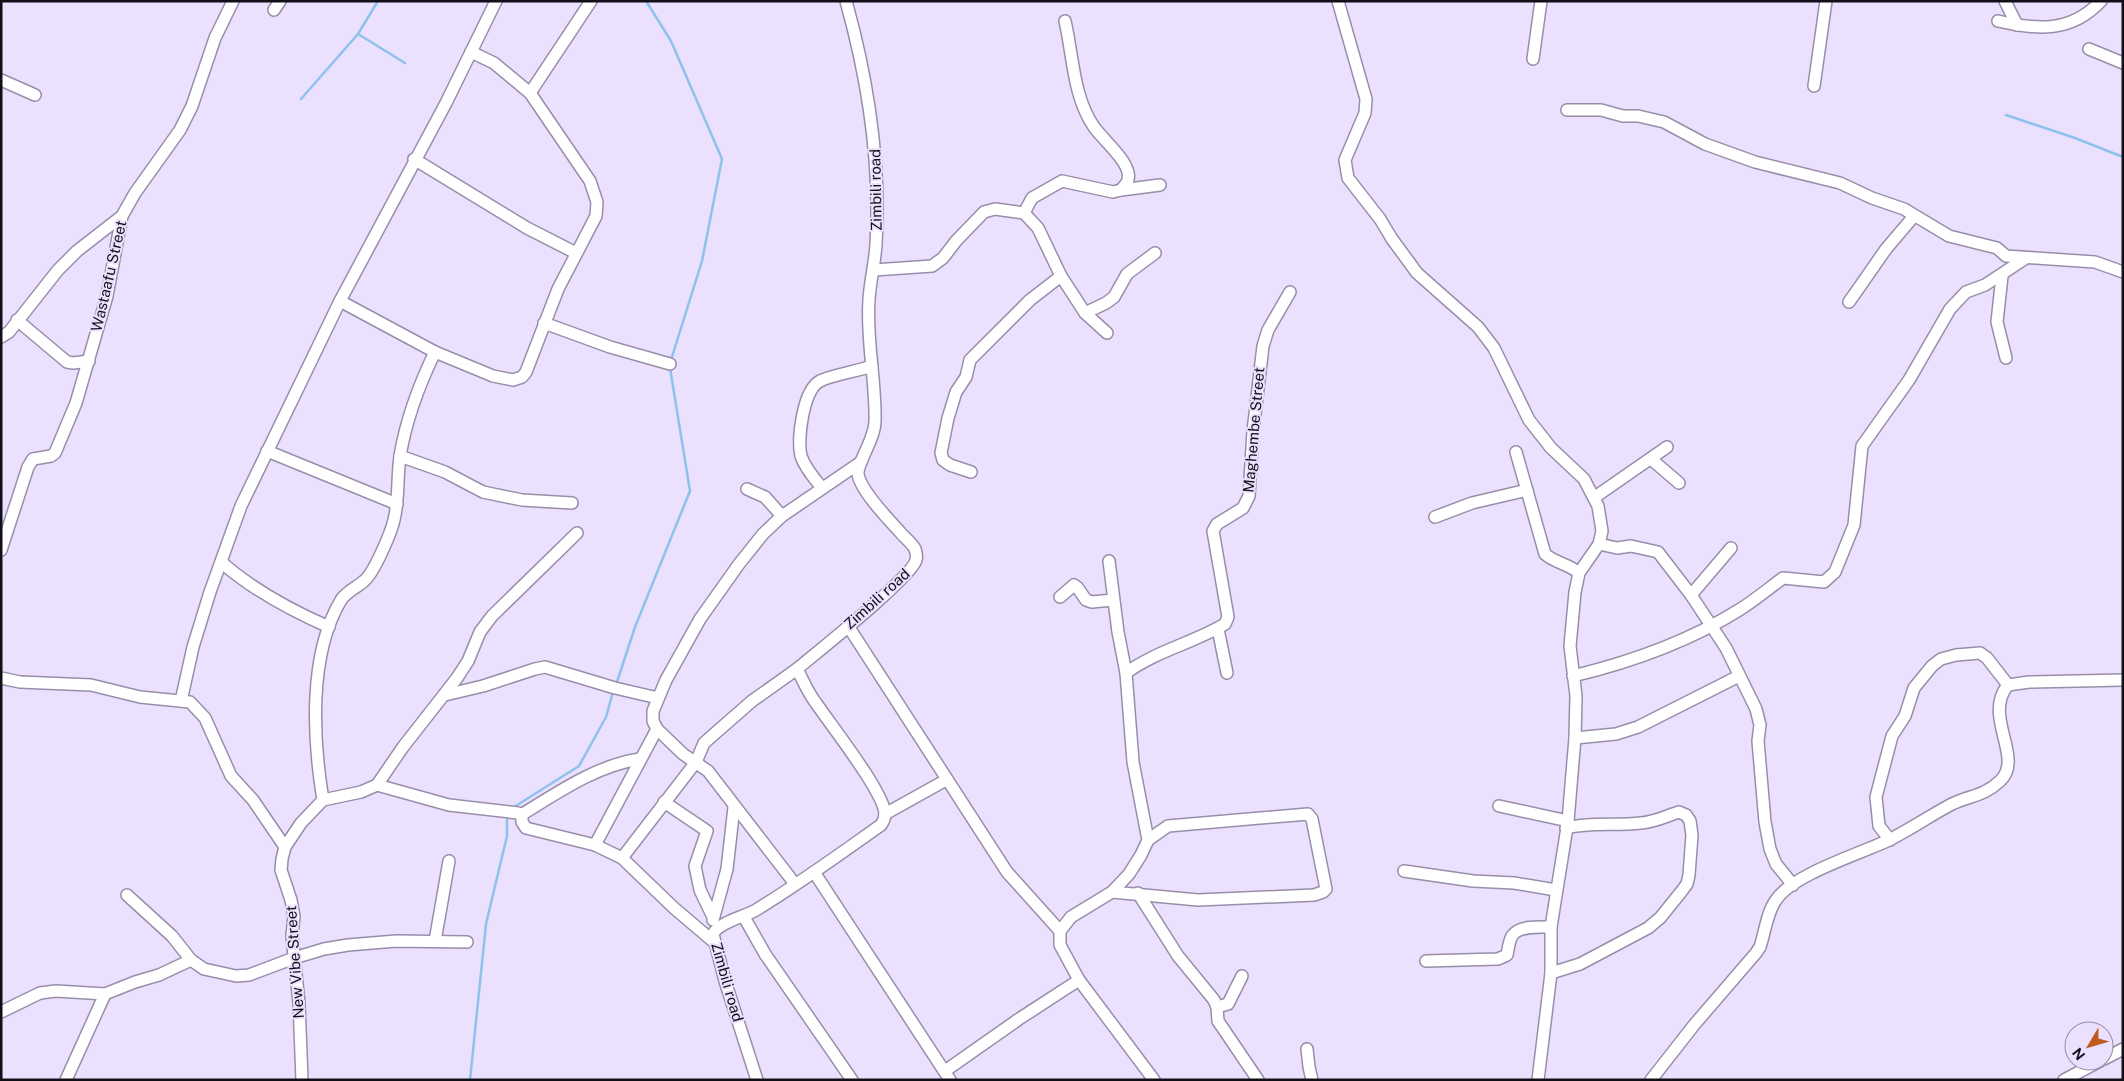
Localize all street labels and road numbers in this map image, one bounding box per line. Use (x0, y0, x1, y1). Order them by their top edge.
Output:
street label: Zimbili road (866, 149, 885, 231)
street label: Wastaafu Street (87, 219, 130, 333)
street label: Maghembe Street (1240, 366, 1267, 493)
street label: Zimbili road (840, 565, 913, 632)
street label: New Vibe Street (282, 905, 307, 1019)
street label: Zimbili road (708, 940, 747, 1024)

